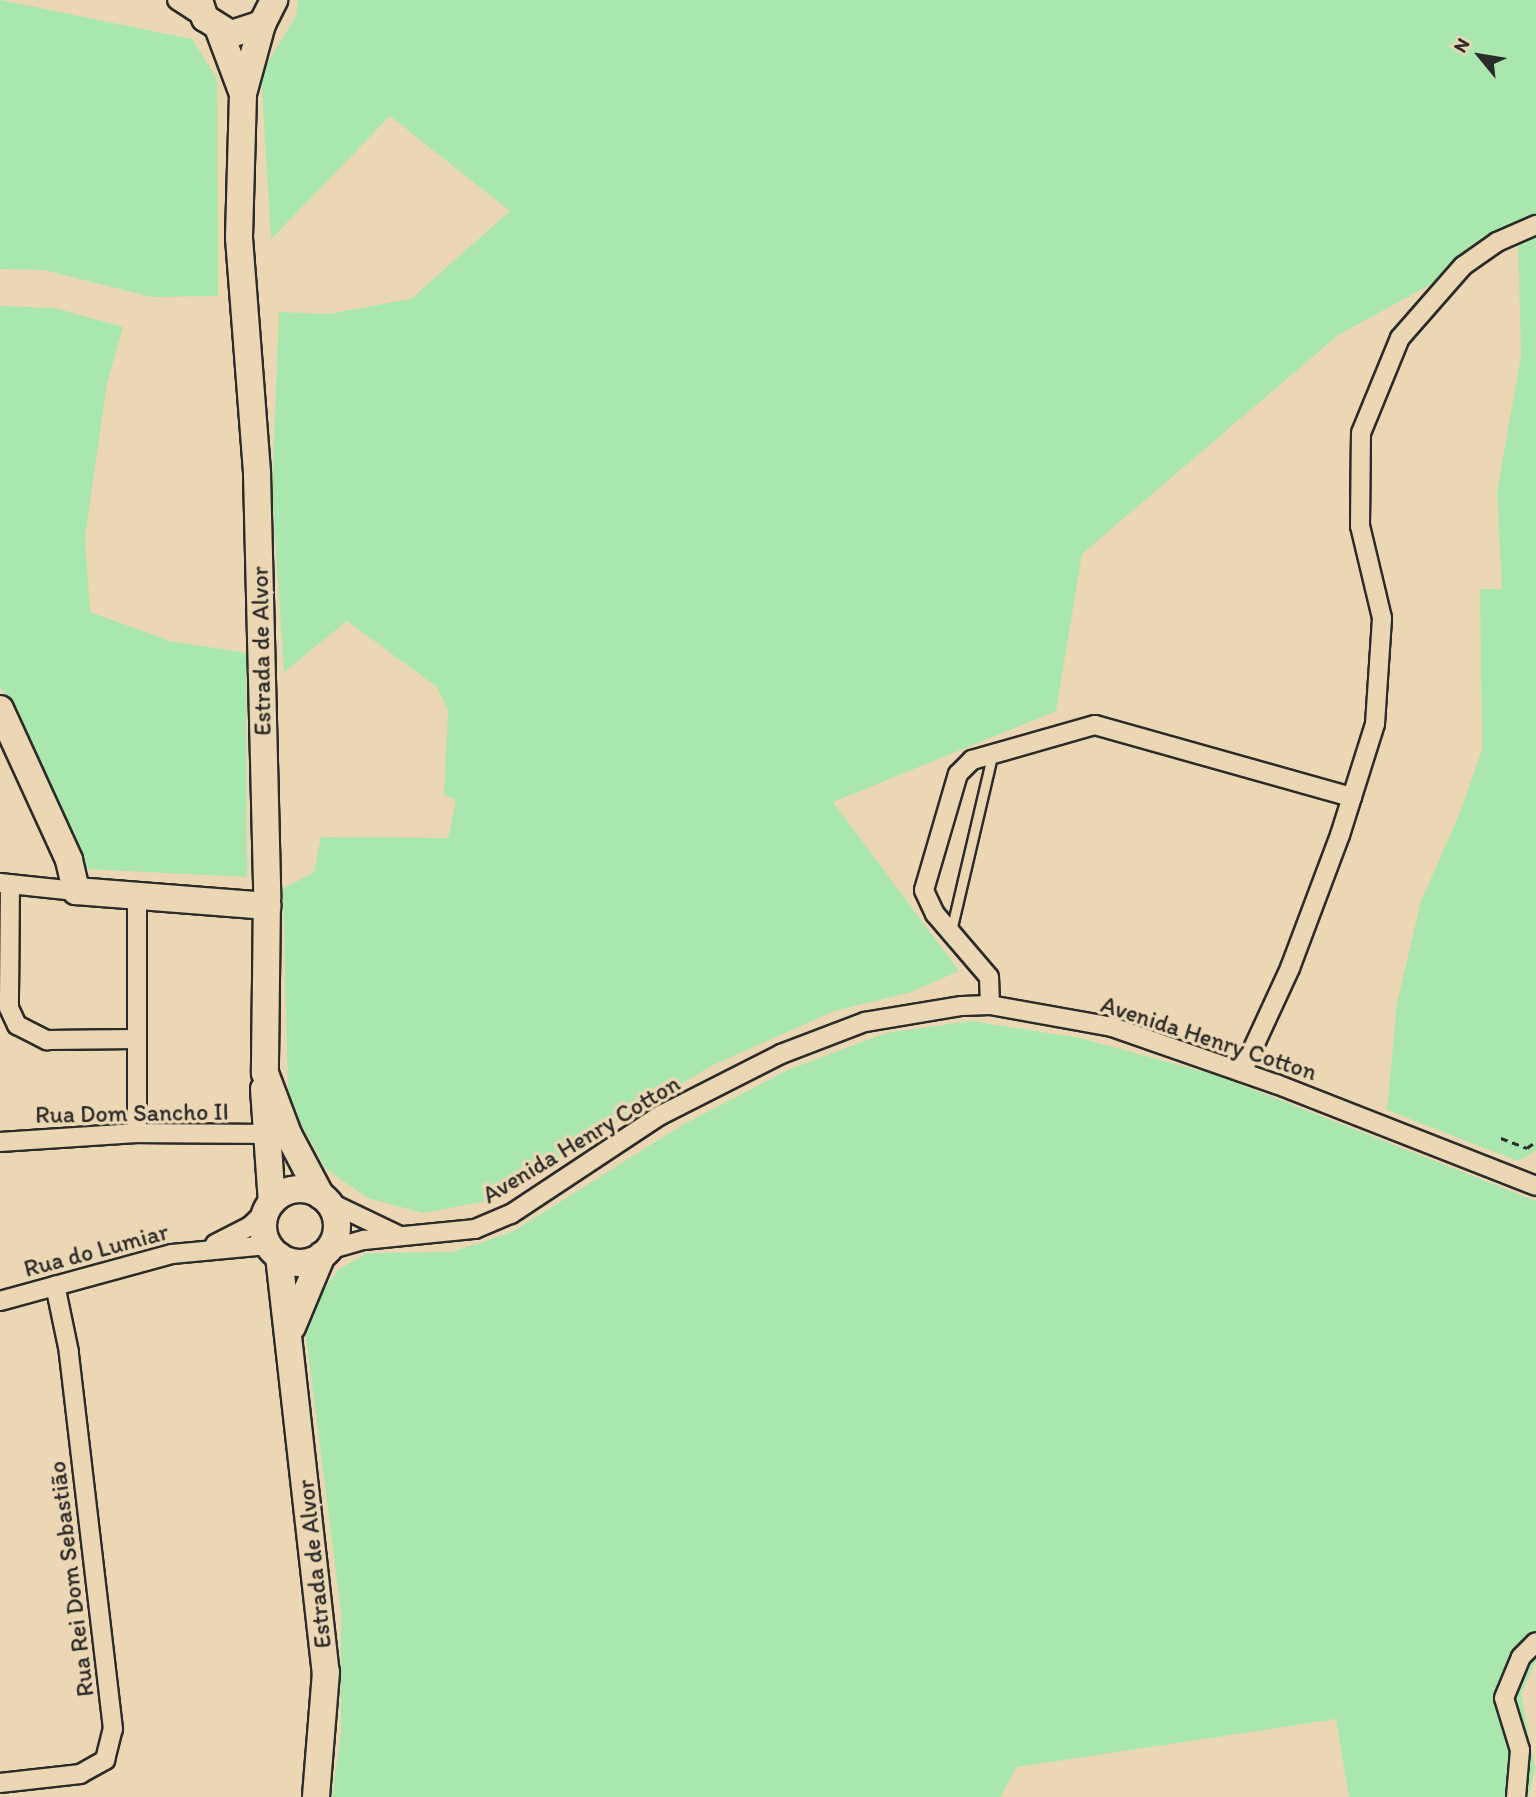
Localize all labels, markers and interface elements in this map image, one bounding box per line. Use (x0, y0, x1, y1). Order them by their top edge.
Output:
north arrow (1445, 21, 1515, 91)
text: N (1448, 34, 1475, 57)
street label: Estrada de Alvor (245, 566, 277, 736)
street label: Avenida Henry Cotton (1097, 989, 1321, 1087)
street label: Avenida Henry Cotton (477, 1069, 685, 1209)
street label: Rua Dom Sancho II (34, 1097, 230, 1129)
street label: Rua do Lumiar (20, 1217, 172, 1283)
street label: Rua Rei Dom Sebastião (42, 1460, 100, 1698)
street label: Estrada de Alvor (291, 1478, 337, 1650)

